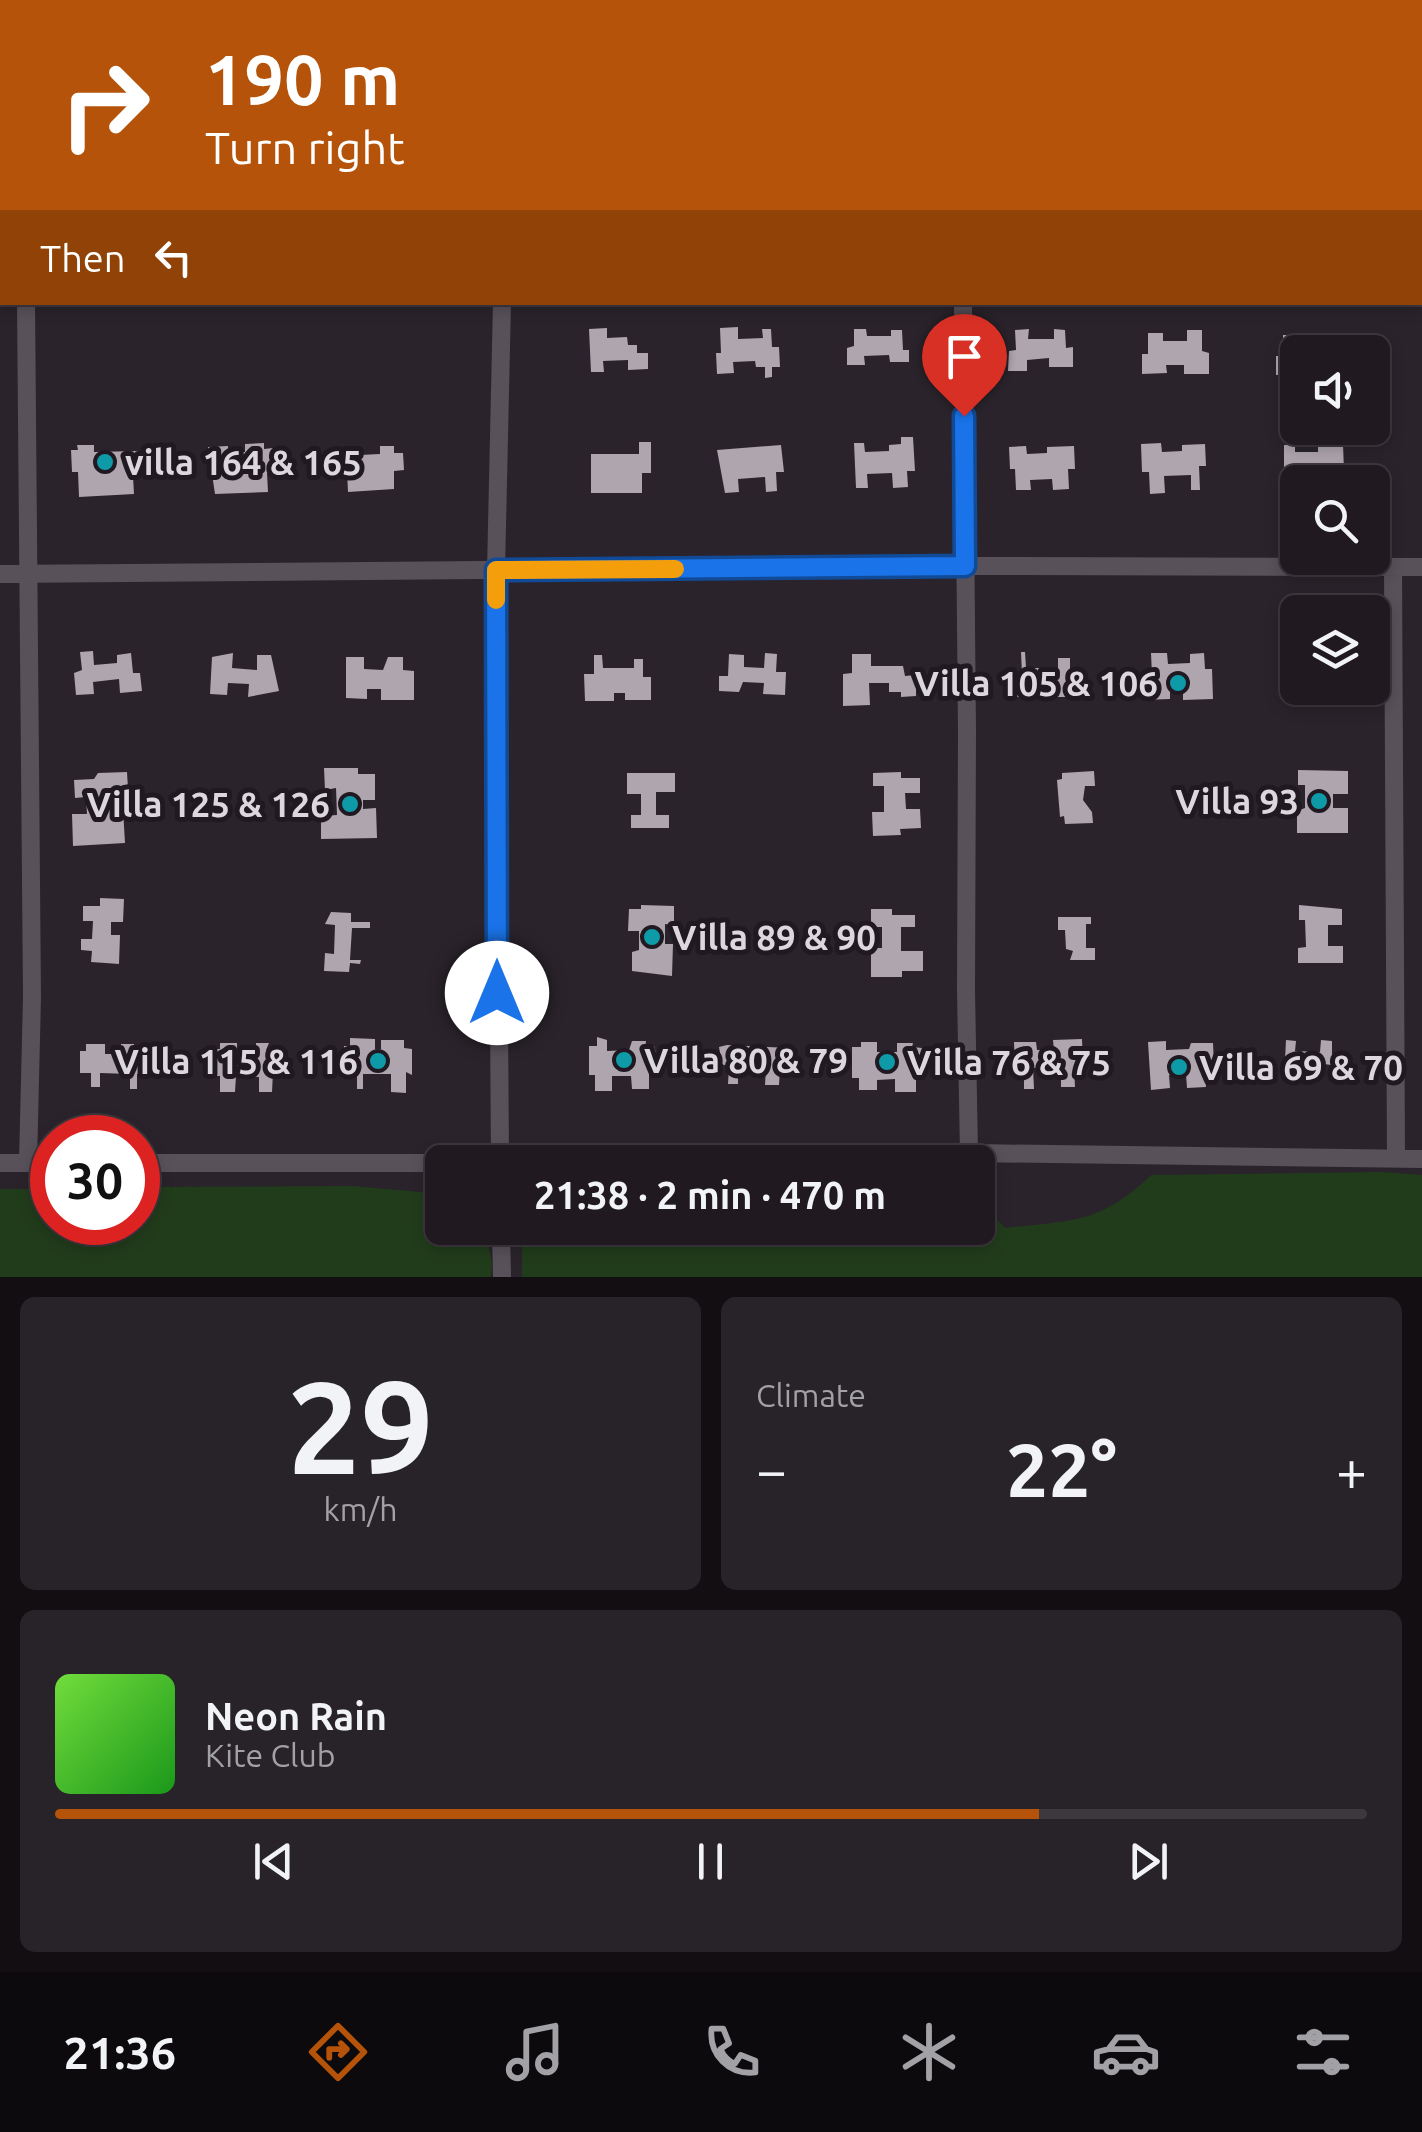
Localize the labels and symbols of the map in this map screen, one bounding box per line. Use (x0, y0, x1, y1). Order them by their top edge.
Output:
pin (922, 314, 1007, 417)
place label: villa 164 & 165 (125, 442, 362, 482)
marker: villa 164 & 165 (94, 451, 116, 473)
place label: Villa 105 & 106 (914, 663, 1158, 703)
marker: Villa 105 & 106 (1167, 672, 1189, 694)
place label: Villa 93 (1175, 781, 1299, 821)
place label: Villa 125 & 126 (86, 784, 330, 824)
marker: Villa 93 (1308, 790, 1330, 812)
marker: Villa 125 & 126 (339, 793, 361, 815)
place label: Villa 89 & 90 (672, 917, 876, 957)
marker: Villa 89 & 90 (641, 926, 663, 948)
position arrow (445, 941, 549, 1045)
place label: Villa 80 & 79 (644, 1040, 848, 1080)
place label: Villa 115 & 116 (114, 1041, 358, 1081)
place label: Villa 76 & 75 (907, 1042, 1111, 1082)
place label: Villa 69 & 70 (1199, 1047, 1403, 1087)
marker: Villa 80 & 79 (613, 1049, 635, 1071)
marker: Villa 115 & 116 (367, 1050, 389, 1072)
marker: Villa 76 & 75 (876, 1051, 898, 1073)
marker: Villa 69 & 70 (1168, 1056, 1190, 1078)
speed limit sign: 30 (30, 1115, 160, 1245)

